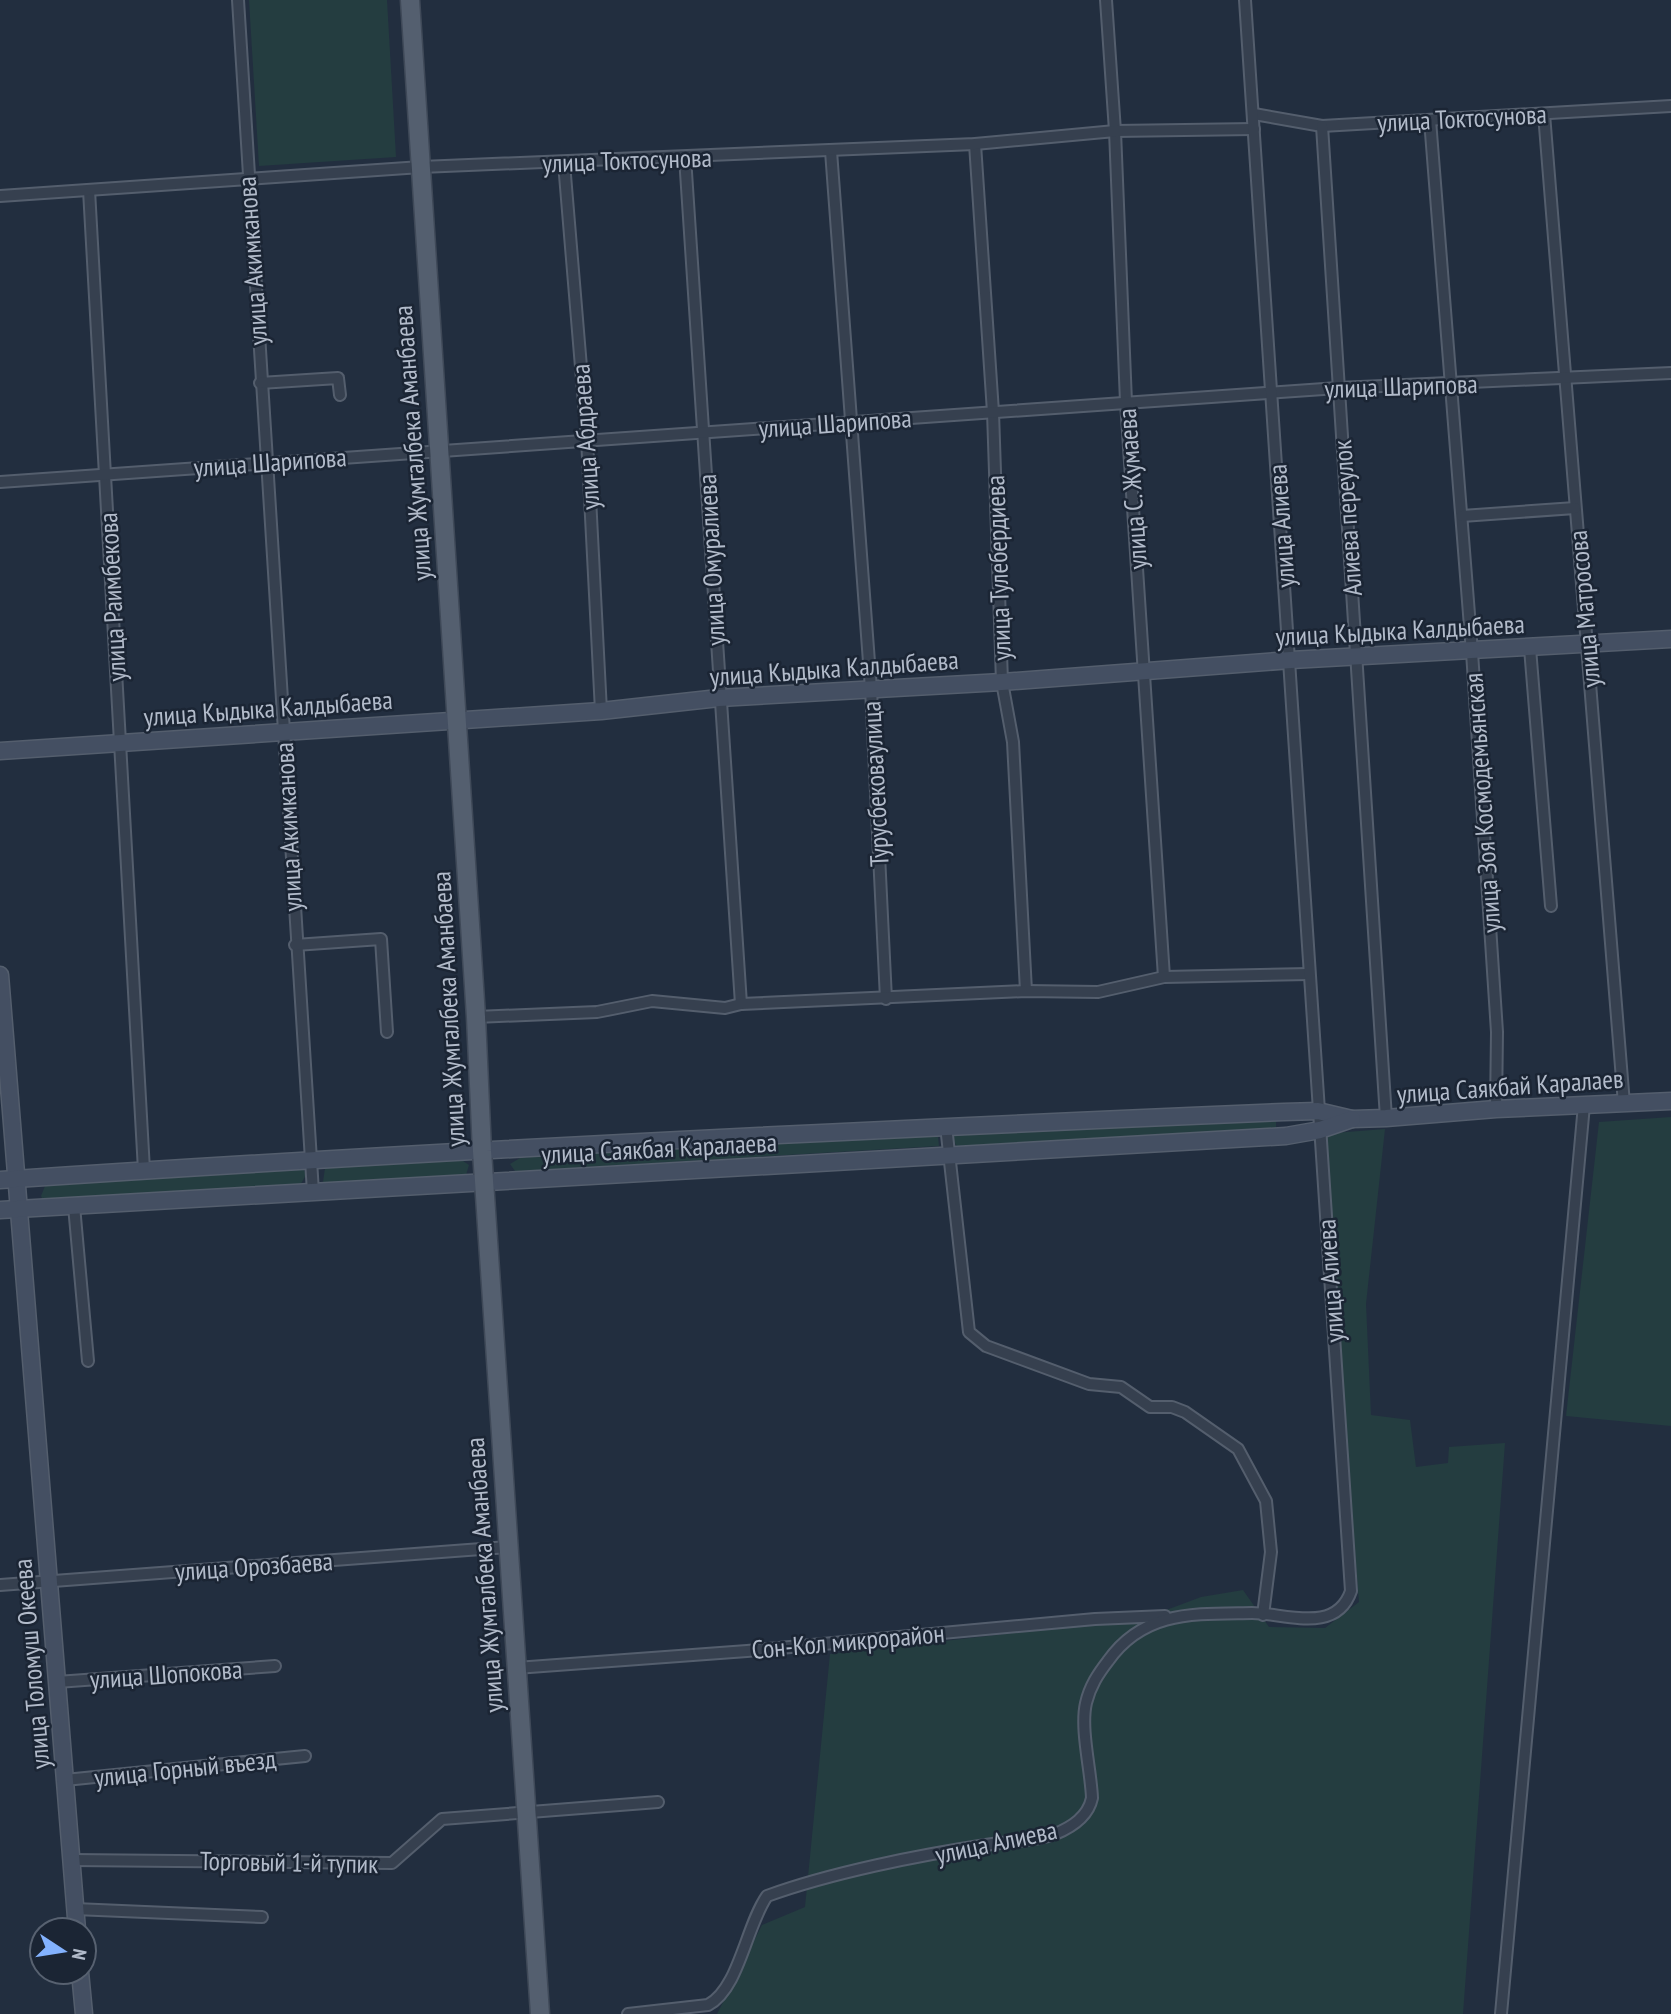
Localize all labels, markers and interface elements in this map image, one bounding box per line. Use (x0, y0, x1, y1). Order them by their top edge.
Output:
street label: улица Токтосунова (1376, 97, 1548, 139)
street label: улица Токтосунова (542, 141, 712, 179)
street label: улица Акимканова (230, 175, 274, 347)
street label: улица Жумгалбека Аманбаева (386, 304, 438, 582)
street label: улица Абдраева (563, 363, 607, 511)
street label: улица Шарипова (1324, 367, 1478, 405)
street label: улица Шарипова (757, 401, 913, 445)
street label: улица С. Жумаева (1110, 407, 1154, 571)
street label: Алиева переулок (1325, 439, 1369, 597)
street label: улица Шарипова (192, 440, 348, 484)
street label: улица Алиева (1260, 463, 1302, 589)
street label: улица Омуралиева (690, 473, 732, 647)
street label: улица Тулебердиева (978, 475, 1018, 661)
street label: улица Раимбекова (91, 512, 133, 682)
street label: улица Матросова (1561, 529, 1607, 689)
street label: улица Кыдыка Калдыбаева (1275, 607, 1525, 653)
street label: улица Кыдыка Калдыбаева (708, 643, 960, 693)
street label: улица Зоя Космодемьянская (1456, 672, 1508, 934)
street label: улица Кыдыка Калдыбаева (142, 683, 394, 733)
street label: Турусбековаулица (854, 700, 896, 868)
street label: улица Акимканова (267, 742, 309, 912)
street label: улица Жумгалбека Аманбаева (424, 870, 472, 1148)
street label: улица Саякбай Каралаев (1396, 1062, 1624, 1110)
street label: улица Саякбая Каралаева (540, 1125, 778, 1171)
street label: улица Алиева (1309, 1218, 1351, 1344)
street label: улица Жумгалбека Аманбаева (458, 1436, 510, 1714)
street label: улица Орозбаева (174, 1544, 334, 1588)
street label: улица Толомуш Океева (5, 1558, 57, 1770)
street label: Сон-Кол микрорайон (750, 1616, 946, 1666)
street label: улица Шопокова (89, 1652, 243, 1696)
street label: улица Горный въезд (92, 1742, 278, 1794)
street label: улица Алиева (932, 1813, 1060, 1871)
street label: Торговый 1-й тупик (199, 1844, 379, 1880)
north arrow (28, 1916, 98, 1986)
text: N (67, 1947, 92, 1962)

